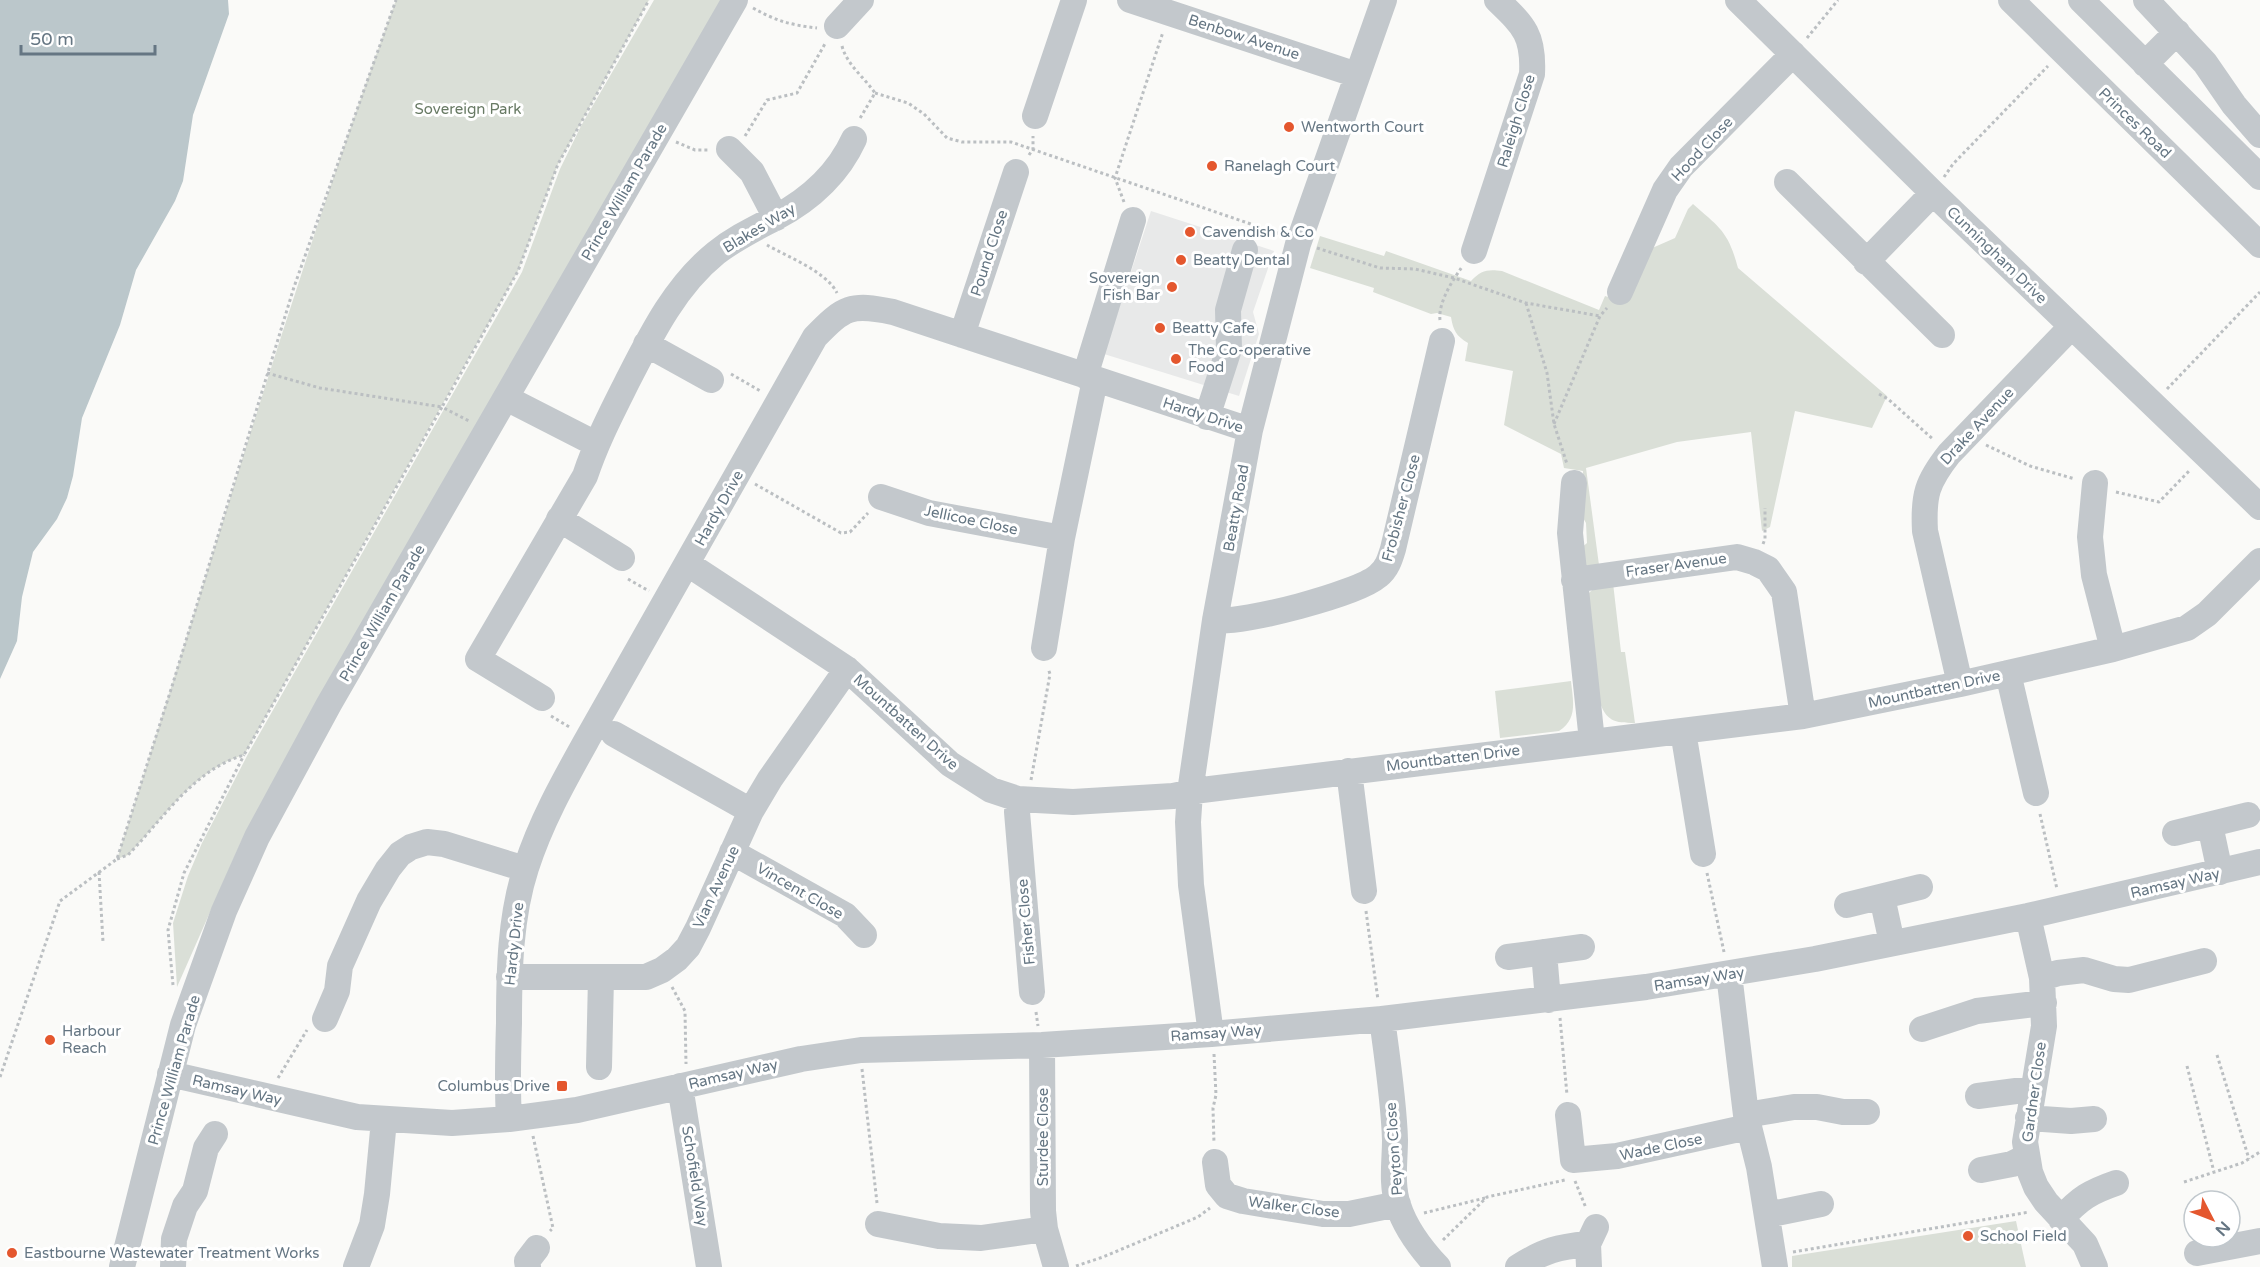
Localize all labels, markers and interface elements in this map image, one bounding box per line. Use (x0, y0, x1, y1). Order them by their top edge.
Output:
street label: Benbow Avenue (1186, 11, 1302, 63)
scale bar (21, 18, 154, 56)
text: 50 m (30, 28, 74, 50)
street label: Raleigh Close (1493, 72, 1539, 170)
street label: Princes Road (2095, 84, 2175, 162)
park label: Sovereign Park (415, 100, 521, 118)
street label: Hood Close (1668, 113, 1736, 185)
place label: Wentworth Court (1301, 118, 1424, 136)
street label: Prince William Parade (577, 120, 671, 264)
marker: Wentworth Court (1282, 120, 1296, 134)
place label: Ranelagh Court (1224, 157, 1336, 175)
marker: Ranelagh Court (1205, 159, 1219, 173)
street label: Blakes Way (720, 199, 798, 257)
street label: Cunningham Drive (1943, 203, 2051, 307)
street label: Pound Close (967, 208, 1011, 298)
place label: Cavendish & Co (1202, 223, 1314, 241)
marker: Cavendish & Co (1183, 225, 1197, 239)
place label: Beatty Dental (1193, 251, 1290, 269)
marker: Beatty Dental (1174, 253, 1188, 267)
place label: Sovereign Fish Bar (1089, 269, 1160, 304)
marker: Sovereign Fish Bar (1165, 280, 1179, 294)
place label: Beatty Cafe (1172, 319, 1255, 337)
marker: Beatty Cafe (1153, 321, 1167, 335)
place label: The Co-operative Food (1188, 341, 1311, 376)
marker: The Co-operative Food (1169, 352, 1183, 366)
street label: Drake Avenue (1937, 384, 2017, 468)
street label: Hardy Drive (1160, 394, 1246, 436)
street label: Frobisher Close (1378, 453, 1424, 563)
street label: Beatty Road (1219, 463, 1253, 553)
street label: Hardy Drive (691, 467, 747, 549)
street label: Jellicoe Close (923, 501, 1019, 539)
street label: Prince William Parade (335, 541, 429, 685)
street label: Fraser Avenue (1624, 549, 1728, 581)
street label: Mountbatten Drive (1866, 666, 2002, 712)
street label: Mountbatten Drive (850, 670, 962, 774)
street label: Mountbatten Drive (1385, 741, 1521, 775)
street label: Vian Avenue (689, 843, 743, 931)
street label: Vincent Close (753, 859, 847, 923)
street label: Ramsay Way (2129, 864, 2221, 902)
street label: Fisher Close (1013, 878, 1039, 966)
street label: Hardy Drive (501, 901, 527, 987)
street label: Ramsay Way (1653, 963, 1745, 995)
street label: Prince William Parade (144, 993, 204, 1147)
street label: Ramsay Way (1170, 1021, 1262, 1045)
place label: Harbour Reach (62, 1022, 121, 1057)
marker: Harbour Reach (43, 1033, 57, 1047)
street label: Gardner Close (2018, 1041, 2050, 1143)
street label: Ramsay Way (687, 1055, 779, 1093)
street label: Ramsay Way (191, 1071, 283, 1109)
place label: Columbus Drive (437, 1077, 550, 1095)
marker: Columbus Drive (555, 1079, 569, 1093)
street label: Sturdee Close (1034, 1088, 1052, 1186)
street label: Peyton Close (1382, 1102, 1406, 1196)
street label: Schofield Way (678, 1124, 712, 1228)
street label: Wade Close (1618, 1129, 1704, 1165)
north arrow (2182, 1189, 2242, 1249)
street label: Walker Close (1247, 1192, 1341, 1222)
text: N (2211, 1217, 2234, 1240)
place label: School Field (1980, 1227, 2067, 1245)
marker: School Field (1961, 1229, 1975, 1243)
place label: Eastbourne Wastewater Treatment Works (24, 1244, 319, 1262)
marker: Eastbourne Wastewater Treatment Works (5, 1246, 19, 1260)

